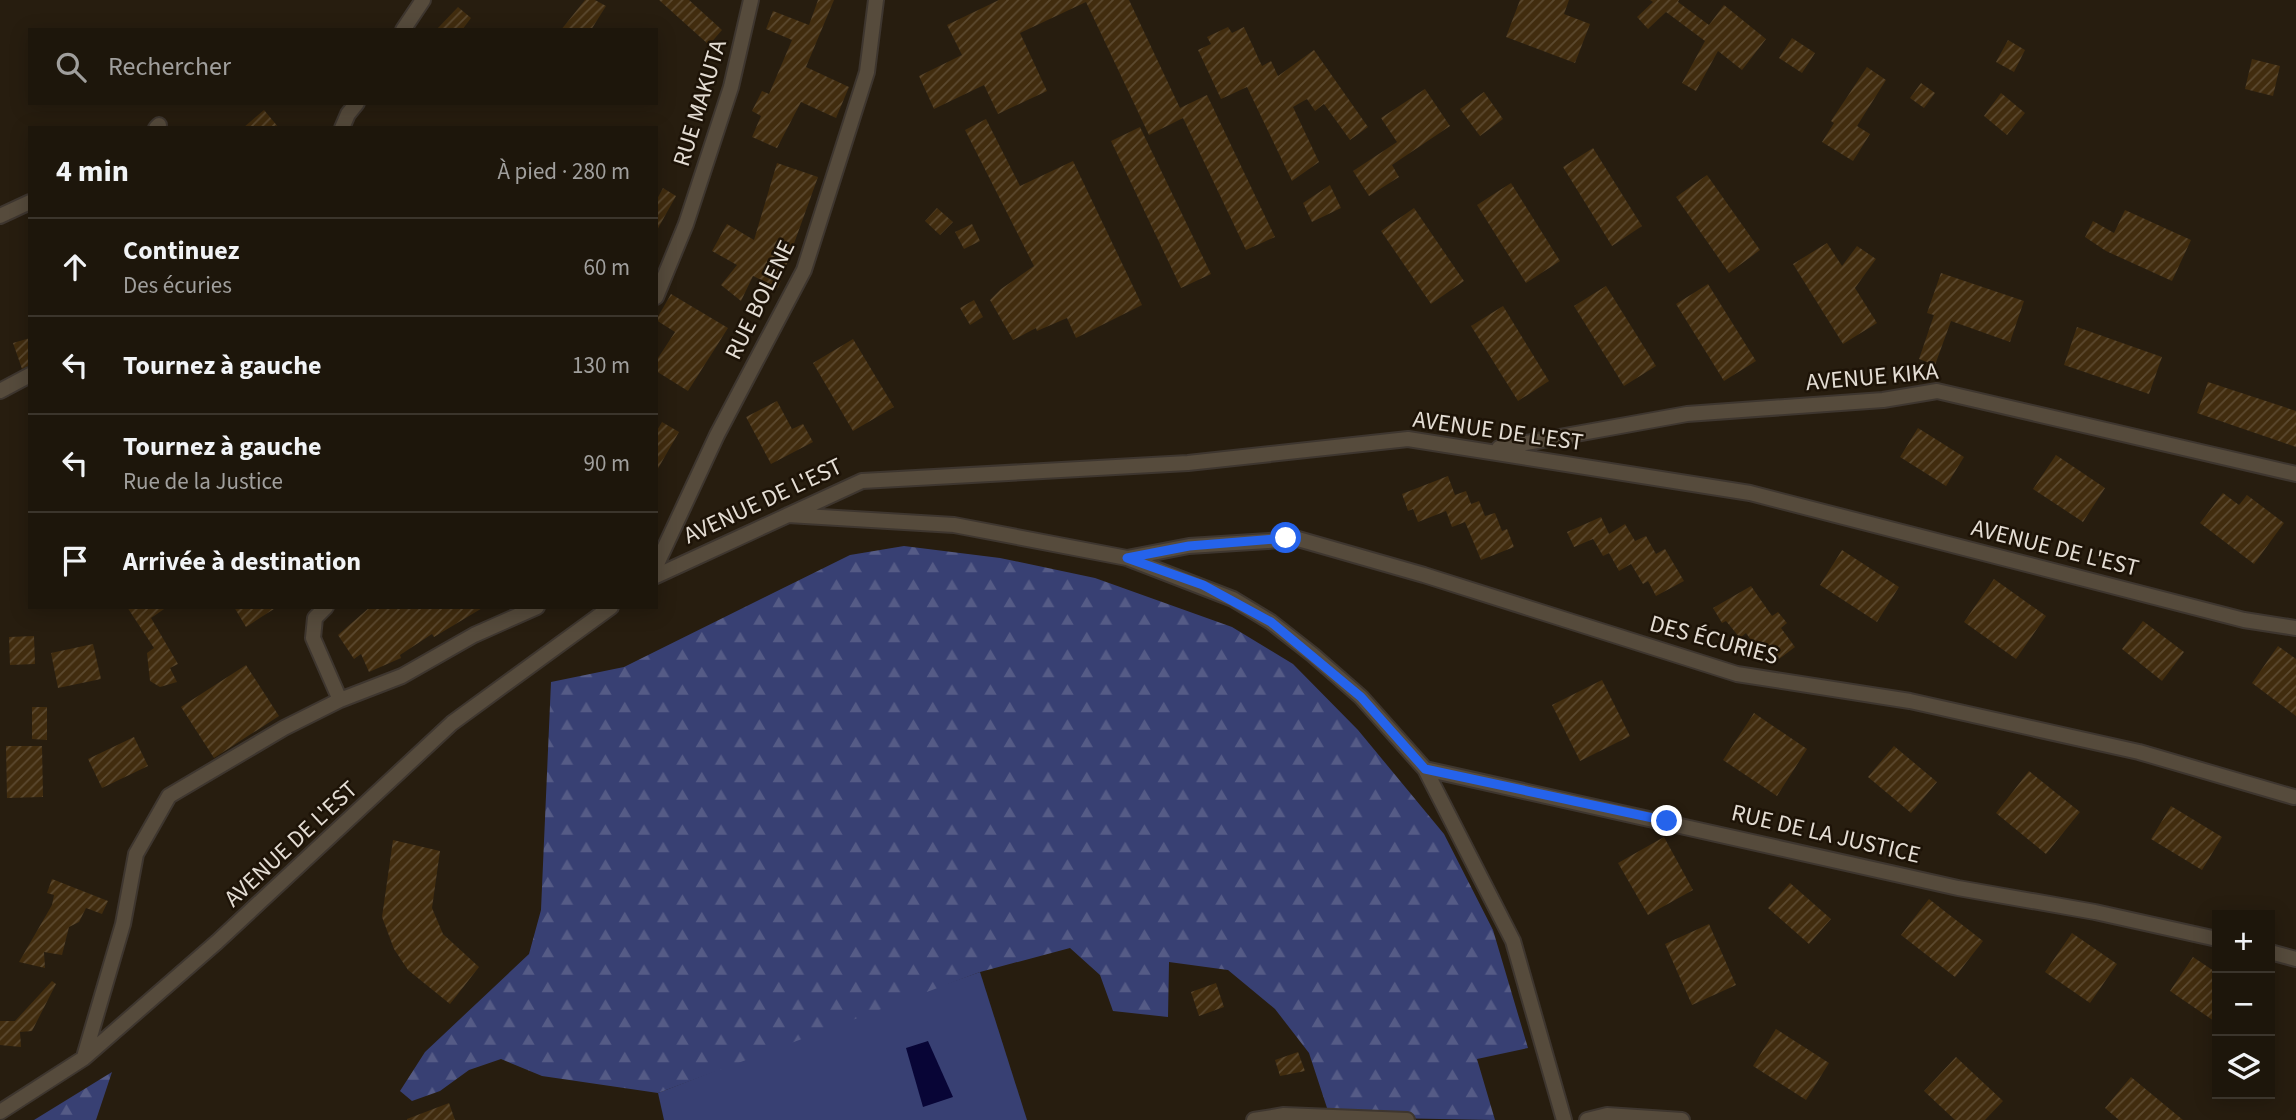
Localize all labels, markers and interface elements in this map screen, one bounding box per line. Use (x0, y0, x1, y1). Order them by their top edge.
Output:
search box (28, 28, 658, 105)
street label: RUE MAKUTA (664, 35, 736, 171)
icon: search (52, 48, 90, 86)
text: Rechercher (108, 48, 231, 85)
text: 4 min (56, 150, 129, 193)
text: À pied · 280 m (497, 155, 630, 188)
text: Continuez (123, 232, 239, 269)
street label: RUE BOLENE (716, 234, 804, 366)
icon: ahead (56, 248, 94, 286)
text: 60 m (583, 251, 630, 284)
text: Des écuries (123, 269, 232, 302)
icon: left (56, 346, 94, 384)
text: Tournez à gauche (123, 347, 322, 384)
text: 130 m (572, 349, 630, 382)
street label: AVENUE KIKA (1804, 354, 1940, 400)
street label: AVENUE DE L'EST (1411, 402, 1586, 460)
text: Tournez à gauche (123, 428, 322, 465)
icon: left (56, 444, 94, 482)
text: 90 m (583, 447, 630, 480)
street label: AVENUE DE L'EST (678, 449, 848, 553)
text: Rue de la Justice (123, 465, 283, 498)
street label: AVENUE DE L'EST (1967, 510, 2143, 586)
route start (1270, 522, 1301, 553)
icon: arrive (56, 542, 94, 580)
text: Arrivée à destination (123, 543, 361, 580)
street label: DES ÉCURIES (1646, 606, 1782, 674)
street label: AVENUE DE L'EST (216, 773, 366, 915)
street label: RUE DE LA JUSTICE (1728, 795, 1924, 873)
route end (1651, 805, 1682, 836)
map controls (2212, 910, 2275, 1099)
button: + (2212, 910, 2275, 973)
button: − (2212, 973, 2275, 1036)
button: layers (2212, 1036, 2275, 1099)

